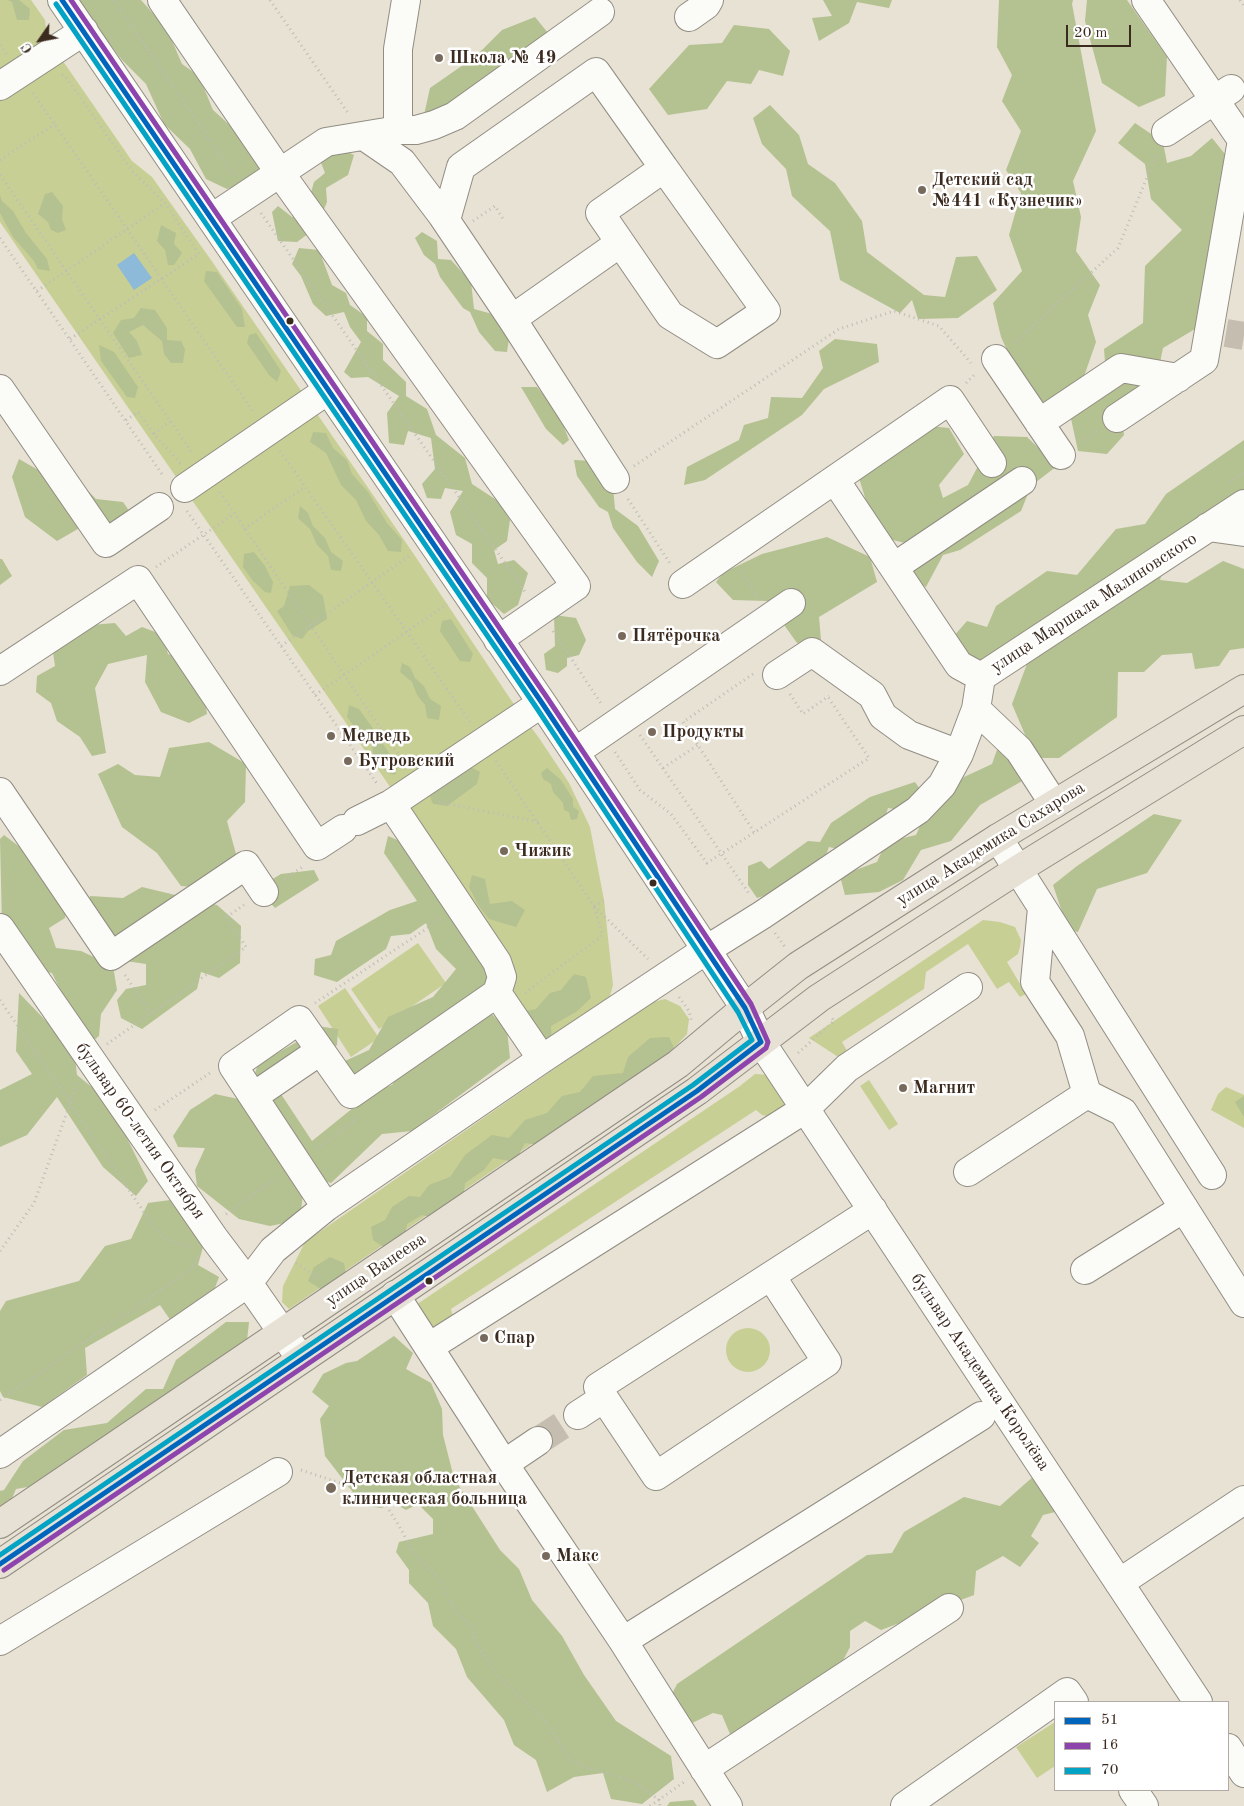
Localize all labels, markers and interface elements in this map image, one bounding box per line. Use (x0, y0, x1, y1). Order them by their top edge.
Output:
north arrow (15, 15, 65, 65)
scale bar (1069, 15, 1134, 47)
text: 20 m (1074, 26, 1108, 41)
text: С (19, 40, 36, 56)
place label: Школа № 49 (449, 47, 556, 69)
marker: Школа № 49 (433, 52, 445, 64)
place label: Детский сад №441 «Кузнечик» (932, 169, 1083, 212)
marker: Детский сад №441 «Кузнечик» (916, 184, 928, 196)
unlabelled marker (285, 316, 295, 326)
street label: улица Маршала Малиновского (987, 528, 1201, 678)
place label: Пятёрочка (632, 625, 720, 647)
marker: Пятёрочка (616, 630, 628, 642)
place label: Продукты (662, 721, 744, 743)
place label: Медведь (341, 725, 410, 747)
marker: Продукты (646, 726, 658, 738)
marker: Медведь (325, 730, 337, 742)
place label: Бугровский (358, 750, 454, 772)
marker: Бугровский (342, 755, 354, 767)
street label: улица Академика Сахарова (893, 777, 1089, 911)
place label: Чижик (514, 840, 571, 862)
marker: Чижик (498, 845, 510, 857)
unlabelled marker (648, 878, 658, 888)
street label: бульвар 60-летия Октября (71, 1038, 209, 1224)
place label: Магнит (913, 1077, 975, 1099)
marker: Магнит (897, 1082, 909, 1094)
street label: улица Ванеева (322, 1229, 430, 1311)
street label: бульвар Академика Королёва (906, 1269, 1054, 1475)
unlabelled marker (424, 1276, 434, 1286)
place label: Спар (494, 1327, 535, 1349)
marker: Спар (478, 1332, 490, 1344)
place label: Детская областная клиническая больница (342, 1467, 527, 1510)
marker: Детская областная клиническая больница (324, 1481, 338, 1495)
place label: Макс (556, 1545, 599, 1567)
marker: Макс (540, 1550, 552, 1562)
legend (1054, 1701, 1229, 1791)
text: 51 (1101, 1713, 1118, 1728)
text: 16 (1101, 1738, 1118, 1753)
text: 70 (1101, 1763, 1118, 1778)

